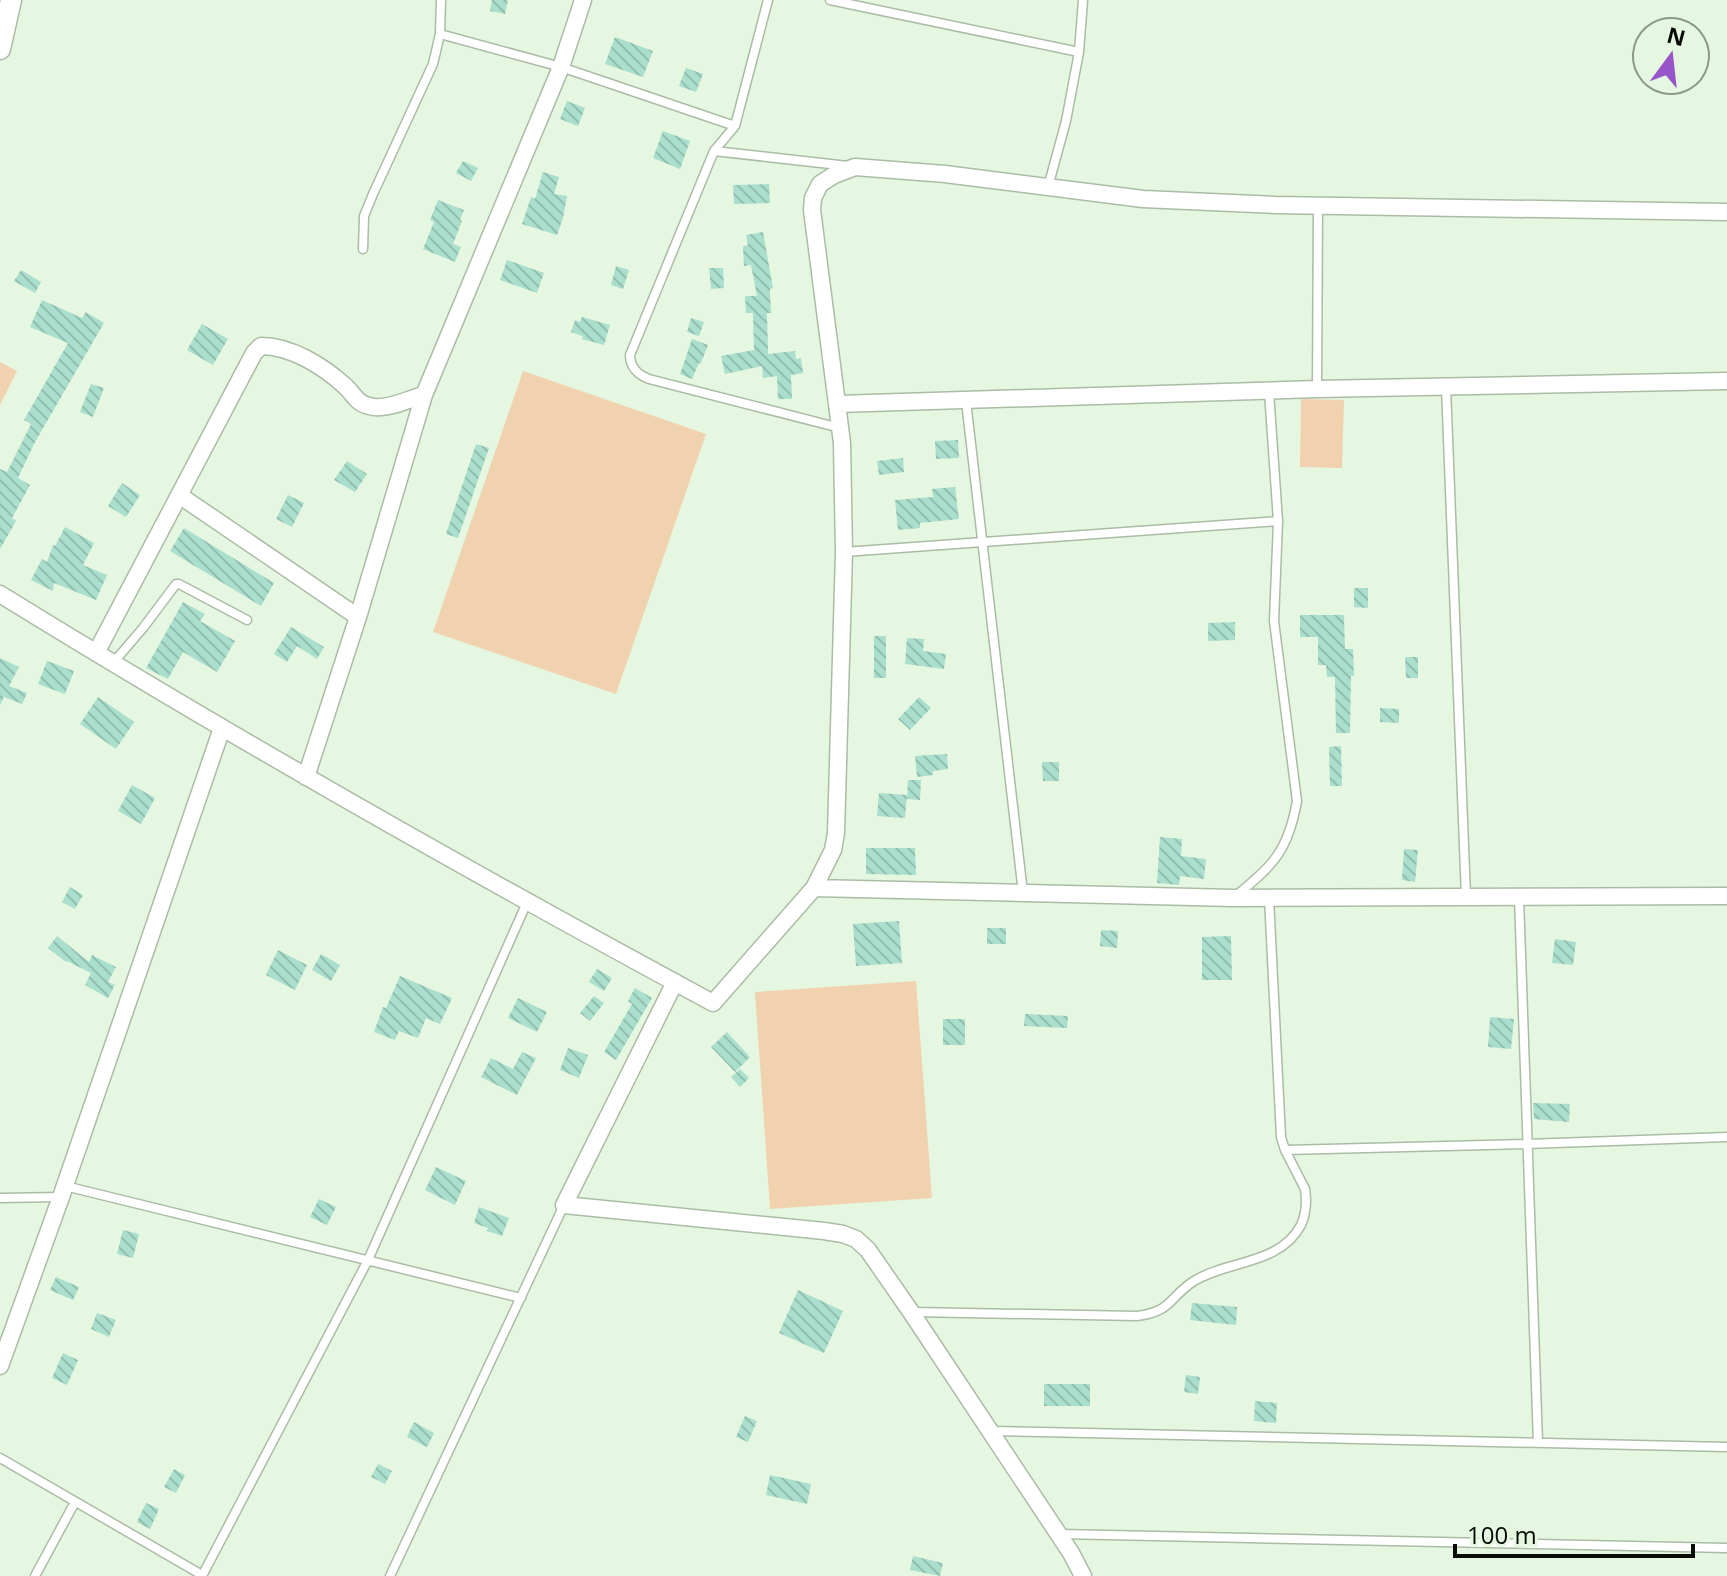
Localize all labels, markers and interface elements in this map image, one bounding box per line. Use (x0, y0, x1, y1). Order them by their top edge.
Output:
north arrow (1631, 16, 1711, 96)
text: N (1664, 19, 1689, 53)
scale bar (1455, 1508, 1693, 1558)
text: 100 m (1467, 1518, 1537, 1551)

